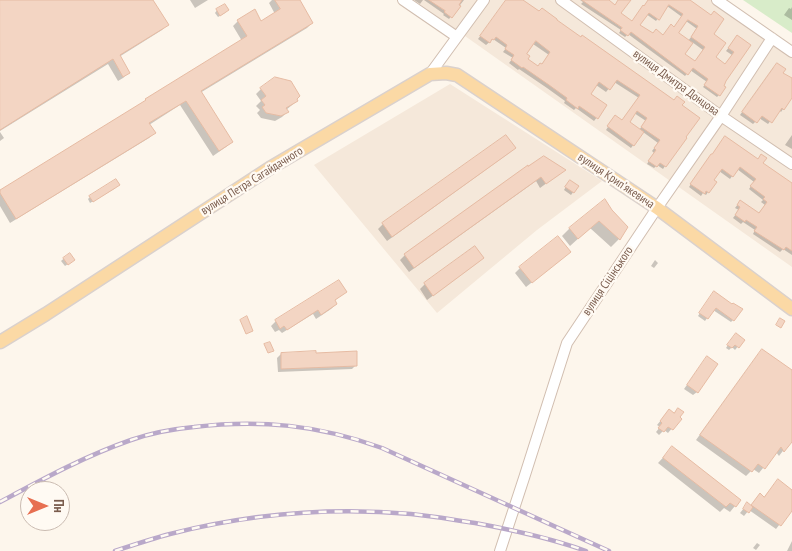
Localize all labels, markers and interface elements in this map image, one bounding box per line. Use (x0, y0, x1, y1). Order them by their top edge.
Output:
street label: вулиця Дмитра Донцова (630, 47, 722, 119)
street label: вулиця Петра Сагайдачного (198, 144, 306, 218)
street label: вулиця Крипʼякевича (575, 150, 657, 212)
street label: вулиця Сіцінського (580, 244, 636, 318)
north arrow (20, 481, 70, 531)
text: Пн (50, 499, 68, 513)

